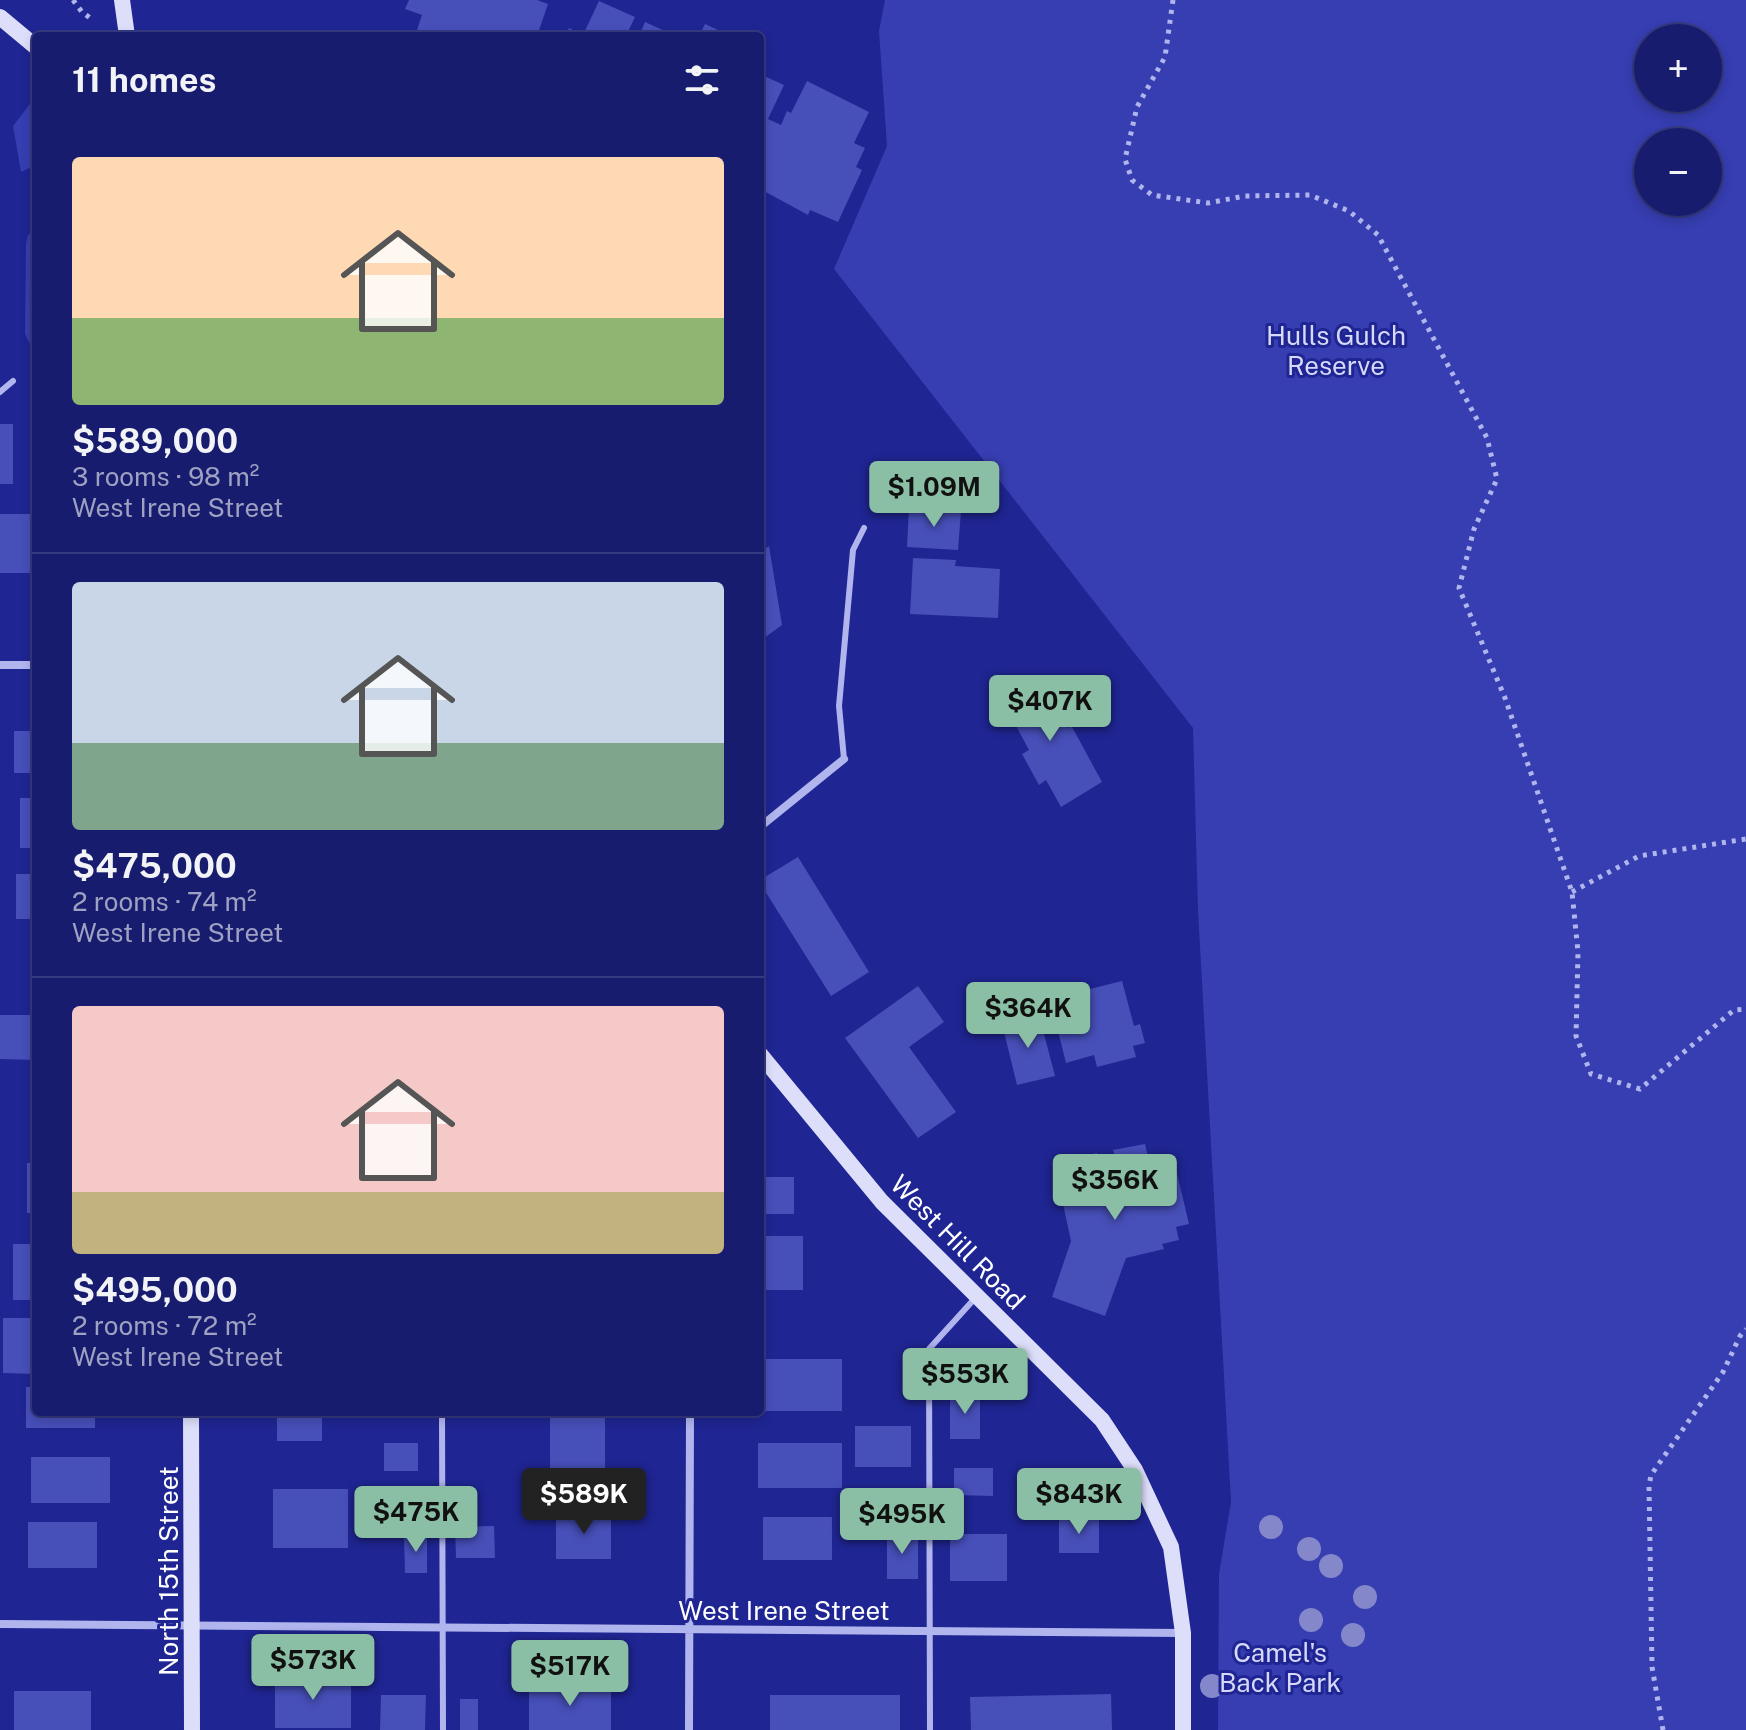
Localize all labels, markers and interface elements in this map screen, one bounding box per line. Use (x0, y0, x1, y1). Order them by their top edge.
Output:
map controls (1634, 24, 1722, 216)
button: + (1634, 24, 1722, 112)
icon: filters (680, 58, 724, 102)
text: 11 homes (72, 60, 216, 100)
button: − (1634, 128, 1722, 216)
icon: home (326, 209, 470, 353)
park label: Hulls Gulch Reserve (1266, 320, 1406, 381)
text: $589,000 (72, 421, 238, 461)
text: 3 rooms · 98 m² (72, 461, 259, 492)
pin: $1.09M (869, 461, 999, 529)
text: $1.09M (887, 471, 981, 502)
text: West Irene Street (72, 492, 283, 523)
icon: home (326, 634, 470, 778)
pin: $407K (994, 675, 1106, 743)
text: $407K (1007, 685, 1093, 716)
text: $475,000 (72, 846, 237, 886)
text: 2 rooms · 74 m² (72, 886, 257, 917)
text: West Irene Street (72, 917, 283, 948)
pin: $364K (972, 982, 1084, 1050)
text: $364K (984, 992, 1072, 1023)
icon: home (326, 1058, 470, 1202)
pin: $356K (1059, 1154, 1171, 1222)
text: $356K (1071, 1164, 1159, 1195)
street label: West Hill Road (884, 1168, 1032, 1316)
text: $495,000 (72, 1270, 238, 1310)
text: 2 rooms · 72 m² (72, 1310, 257, 1341)
text: West Irene Street (72, 1341, 283, 1372)
pin: $553K (909, 1348, 1021, 1416)
text: $553K (921, 1358, 1009, 1389)
street label: North 15th Street (153, 1466, 184, 1676)
pin: $589K (528, 1468, 640, 1536)
pin: $843K (1023, 1468, 1135, 1536)
text: $589K (540, 1478, 628, 1509)
text: $843K (1035, 1478, 1123, 1509)
pin: $475K (360, 1486, 472, 1554)
pin: $495K (846, 1488, 958, 1556)
text: $475K (372, 1496, 460, 1527)
text: $495K (858, 1498, 946, 1529)
street label: West Irene Street (678, 1595, 890, 1626)
pin: $573K (257, 1634, 369, 1702)
park label: Camel's Back Park (1219, 1637, 1341, 1698)
pin: $517K (514, 1640, 626, 1708)
text: $573K (269, 1644, 357, 1675)
text: $517K (529, 1650, 611, 1681)

